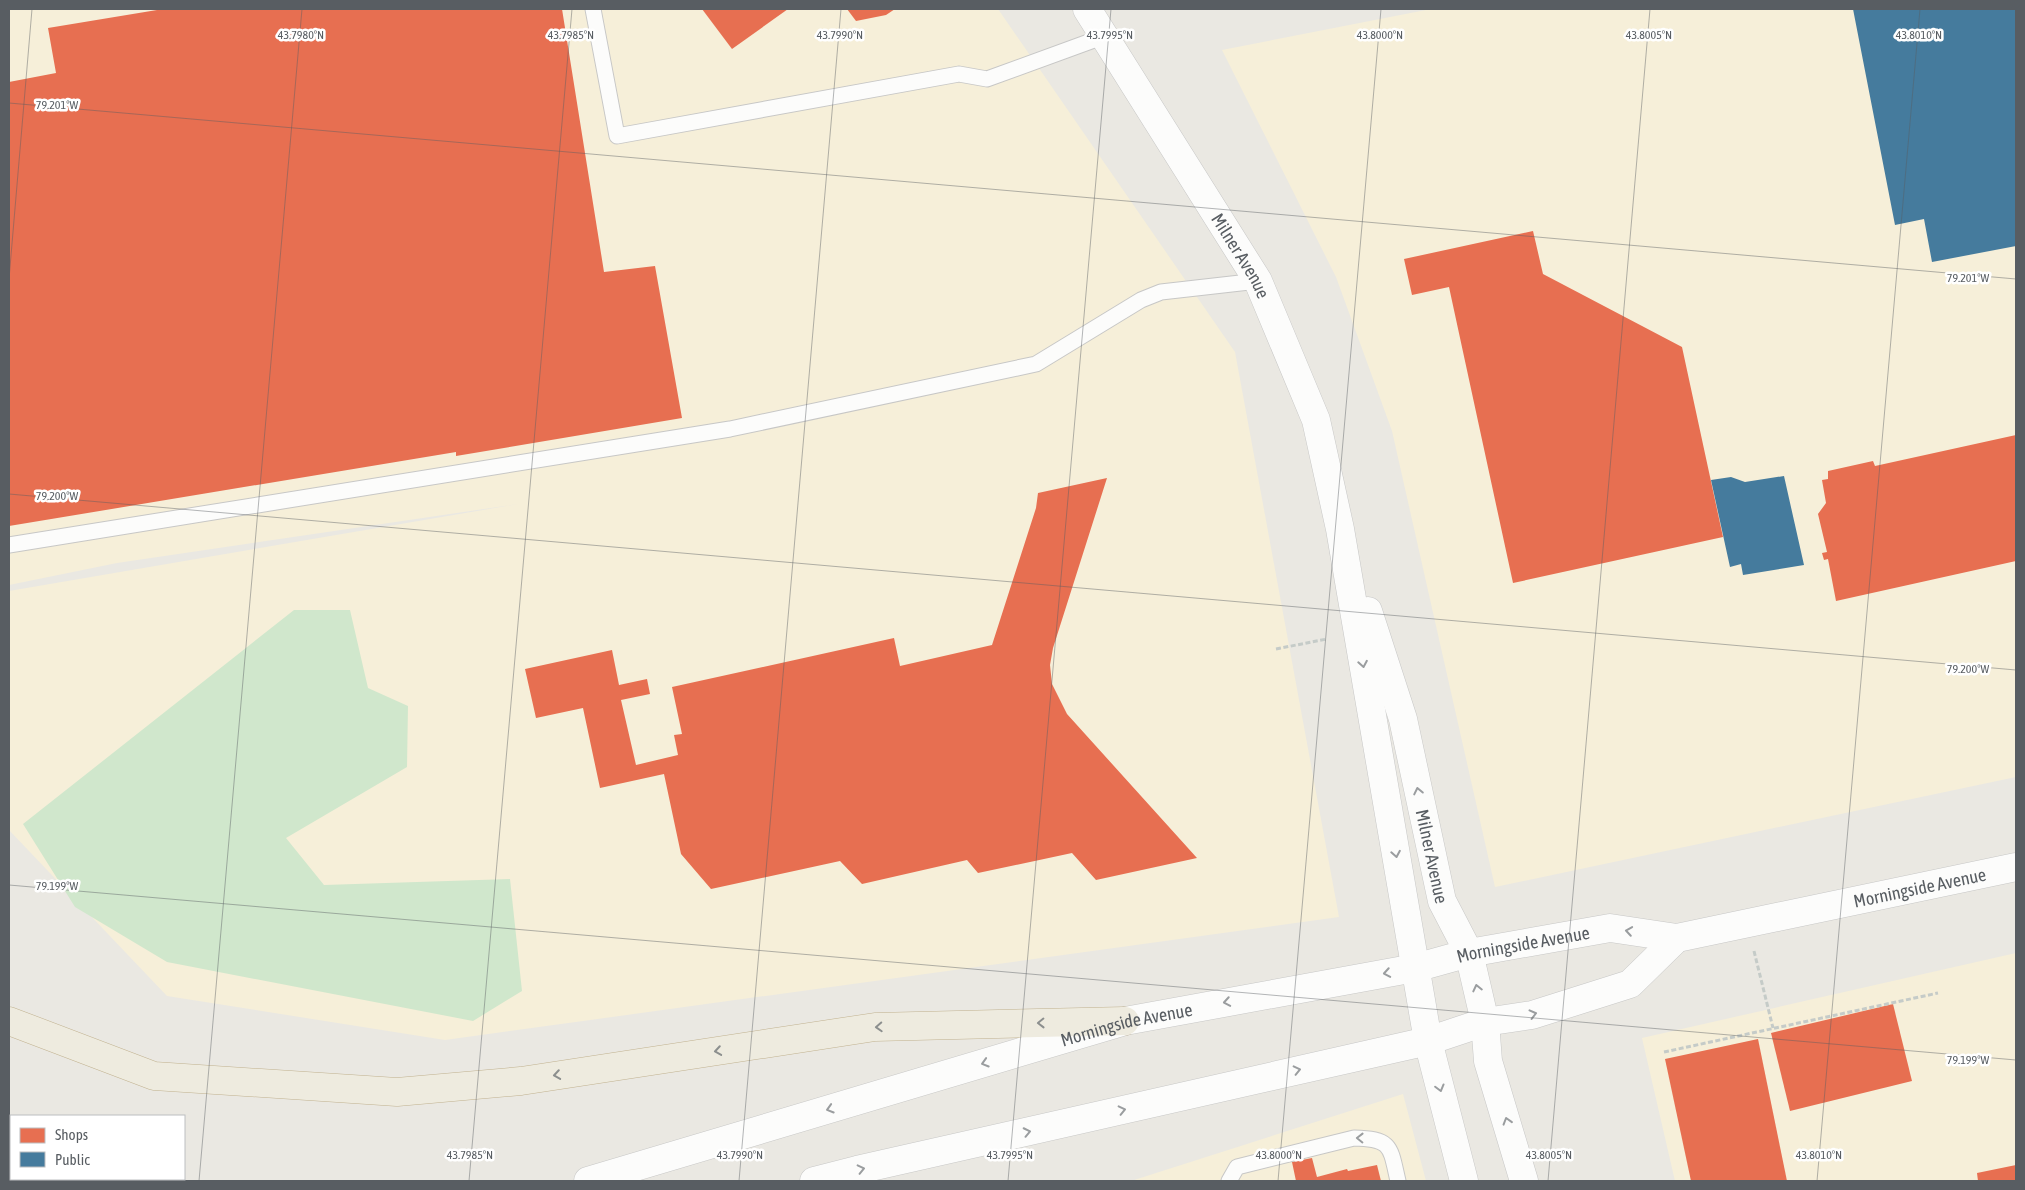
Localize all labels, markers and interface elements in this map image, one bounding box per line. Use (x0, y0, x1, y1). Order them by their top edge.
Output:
text: 43.7980°N (278, 28, 324, 42)
text: 43.7985°N (548, 28, 594, 42)
text: 43.7990°N (817, 28, 863, 42)
text: 43.7995°N (1087, 28, 1133, 42)
text: 43.8000°N (1357, 28, 1403, 42)
text: 43.8005°N (1626, 28, 1672, 42)
text: 43.8010°N (1896, 28, 1942, 42)
text: 79.201°W (36, 98, 78, 112)
street label: Milner Avenue (1208, 209, 1274, 301)
text: 79.201°W (1947, 271, 1989, 285)
text: 79.200°W (36, 489, 78, 503)
one-way arrow (1357, 659, 1367, 668)
text: 79.200°W (1947, 662, 1989, 676)
one-way arrow (1414, 786, 1424, 795)
street label: Milner Avenue (1412, 807, 1453, 905)
one-way arrow (1390, 849, 1400, 858)
street label: Morningside Avenue (1851, 863, 1988, 911)
text: 79.199°W (36, 879, 78, 893)
street label: Morningside Avenue (1454, 921, 1591, 966)
one-way arrow (1624, 926, 1633, 936)
one-way arrow (1383, 967, 1391, 978)
one-way arrow (1472, 983, 1483, 992)
one-way arrow (1223, 997, 1232, 1007)
street label: Morningside Avenue (1058, 998, 1194, 1050)
one-way arrow (1529, 1009, 1538, 1020)
one-way arrow (1037, 1018, 1044, 1028)
one-way arrow (875, 1021, 883, 1032)
one-way arrow (714, 1045, 722, 1055)
text: 79.199°W (1947, 1053, 1989, 1067)
one-way arrow (982, 1057, 990, 1067)
one-way arrow (1293, 1065, 1302, 1076)
one-way arrow (553, 1069, 561, 1080)
one-way arrow (1434, 1084, 1444, 1092)
one-way arrow (826, 1104, 834, 1114)
one-way arrow (1117, 1105, 1126, 1116)
legend (10, 1115, 185, 1180)
one-way arrow (1502, 1118, 1512, 1126)
text: Shops (55, 1126, 88, 1143)
one-way arrow (1022, 1127, 1031, 1137)
one-way arrow (1356, 1133, 1364, 1143)
text: 43.7985°N (447, 1148, 493, 1162)
text: 43.7990°N (717, 1148, 763, 1162)
text: 43.7995°N (987, 1148, 1033, 1162)
text: 43.8000°N (1256, 1148, 1302, 1162)
text: 43.8005°N (1526, 1148, 1572, 1162)
text: 43.8010°N (1796, 1148, 1842, 1162)
text: Public (55, 1151, 90, 1168)
one-way arrow (857, 1164, 866, 1175)

